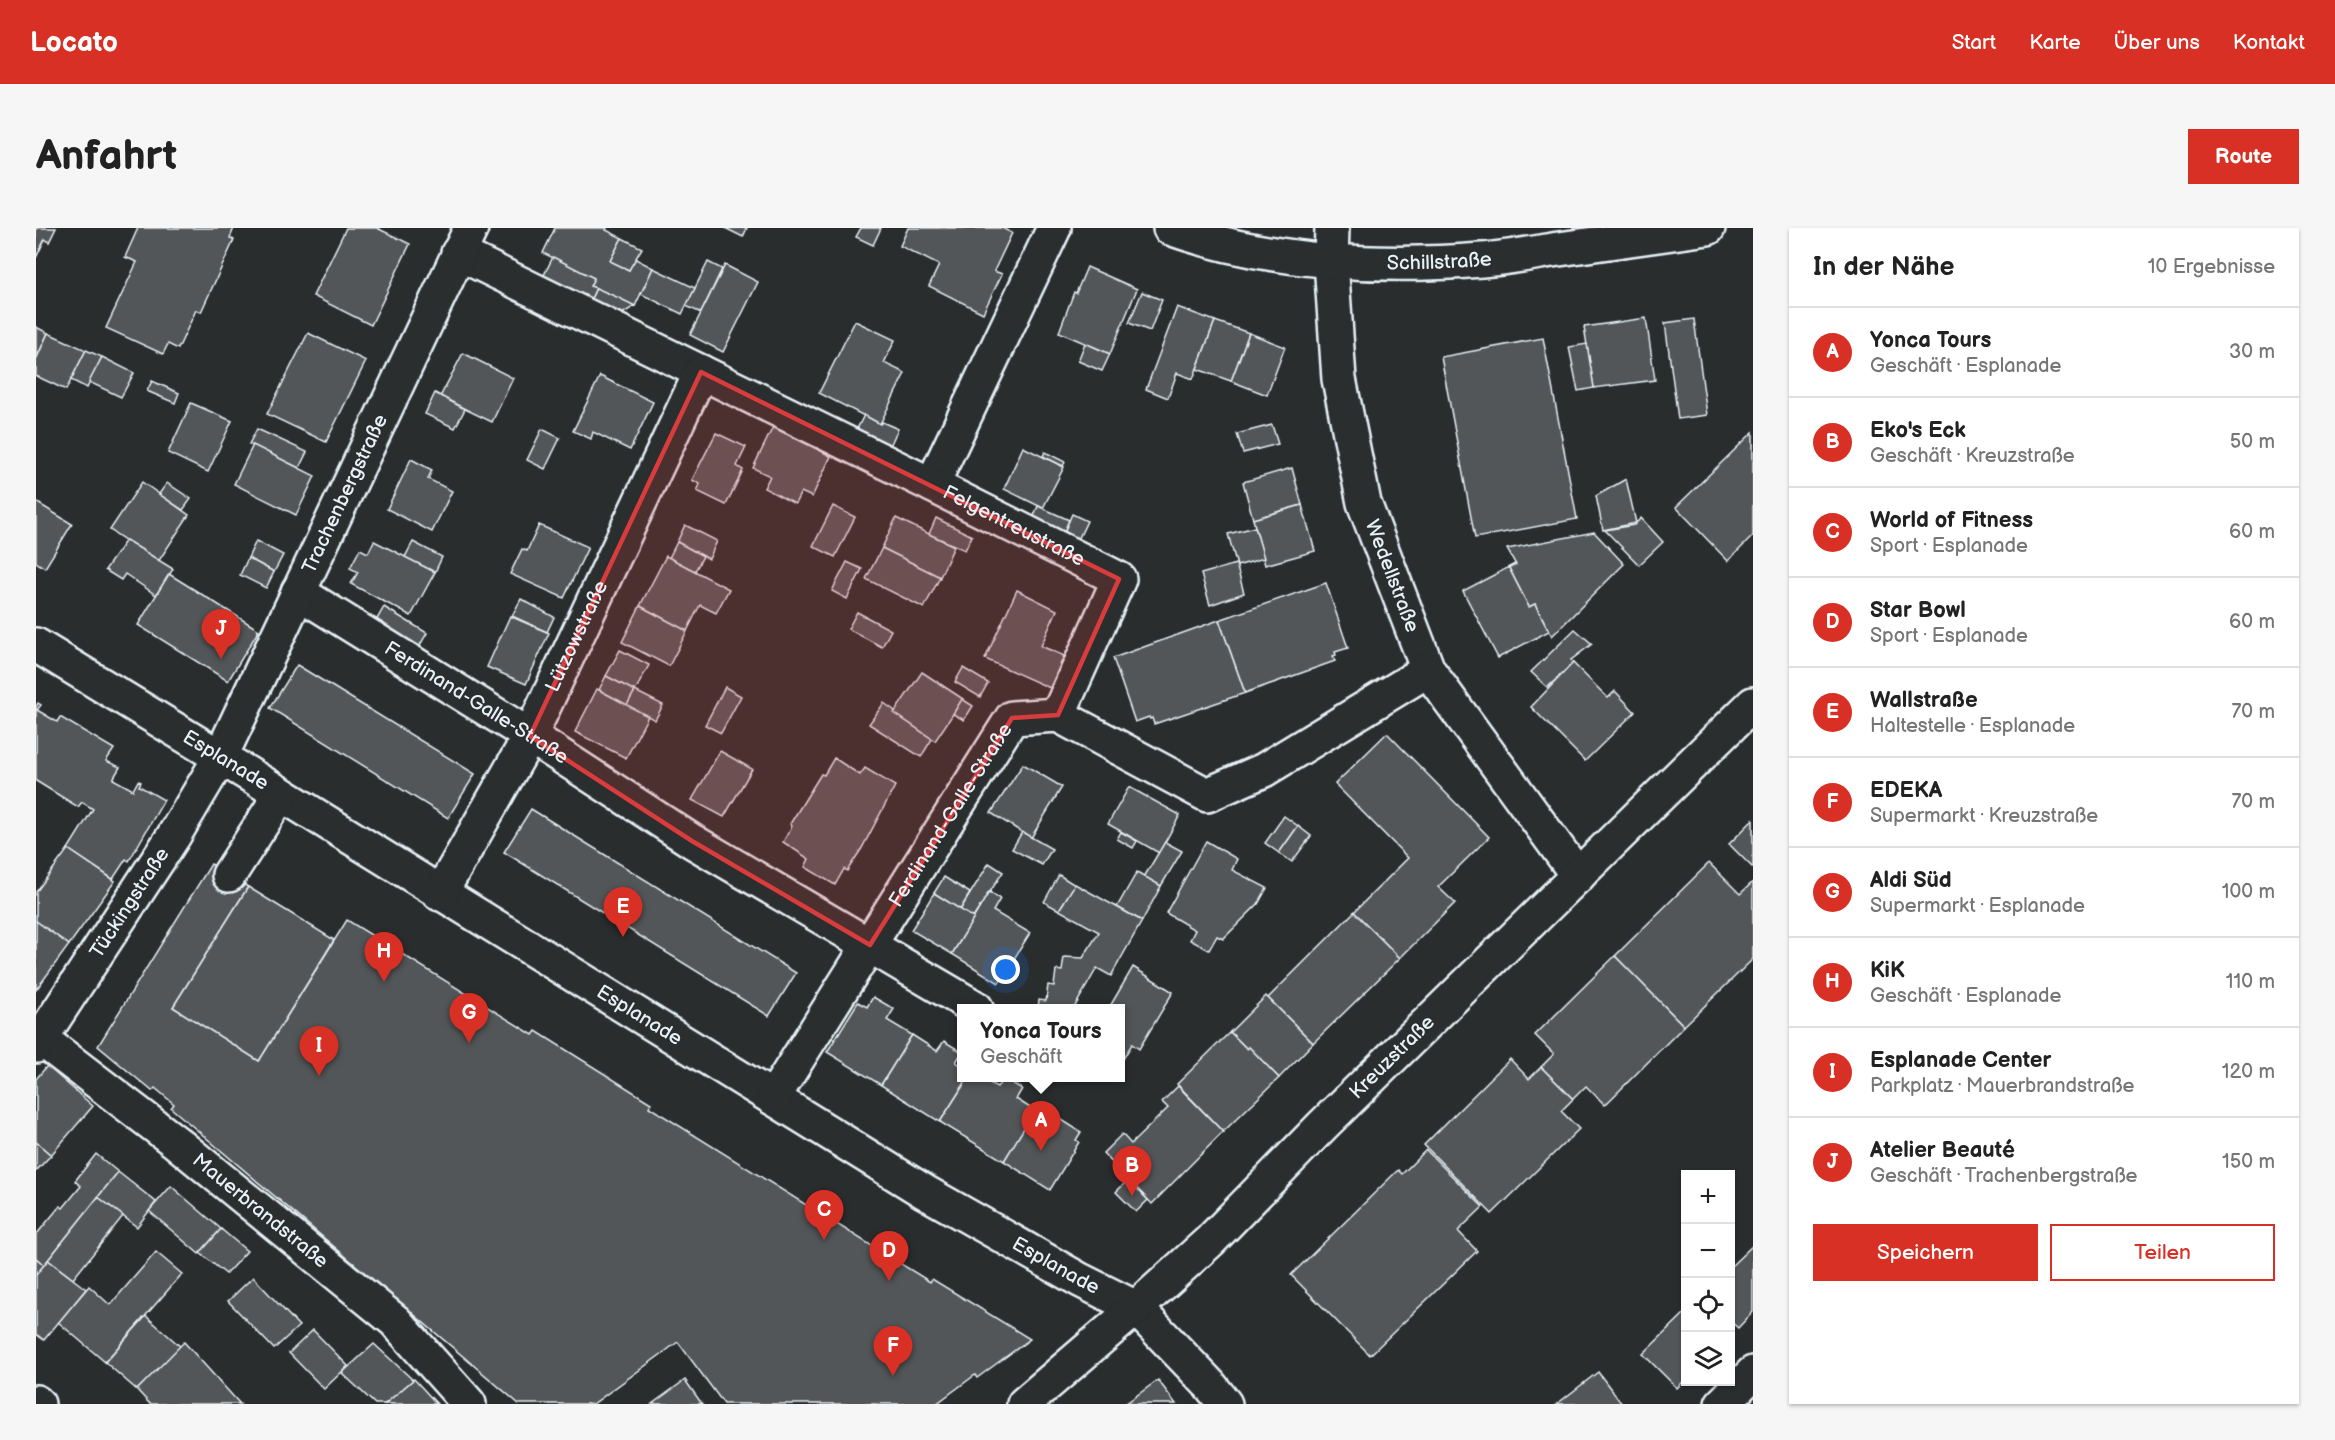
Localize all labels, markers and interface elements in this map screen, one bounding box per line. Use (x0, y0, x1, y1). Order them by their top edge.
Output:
text: Locato (30, 26, 118, 59)
text: Start (1952, 30, 1996, 55)
text: Karte (2029, 30, 2081, 55)
text: Über uns (2114, 30, 2200, 55)
text: Kontakt (2233, 30, 2305, 55)
button: Route (2188, 129, 2299, 184)
text: Anfahrt (36, 131, 177, 182)
street label: Schillstraße (1387, 247, 1493, 275)
text: In der Nähe (1813, 252, 1955, 283)
text: 10 Ergebnisse (2148, 255, 2275, 279)
text: Yonca Tours (1870, 327, 1991, 354)
text: A (1826, 340, 1839, 364)
text: 30 m (2229, 340, 2275, 364)
text: Geschäft · Esplanade (1870, 354, 2061, 378)
street label: Trachenbergstraße (297, 411, 393, 577)
text: Eko's Eck (1870, 417, 1966, 444)
text: B (1825, 430, 1840, 454)
text: 50 m (2230, 430, 2275, 454)
text: Geschäft · Kreuzstraße (1870, 444, 2075, 468)
street label: Felgentreustraße (939, 480, 1089, 572)
text: World of Fitness (1870, 507, 2033, 534)
street label: Wedellstraße (1360, 516, 1424, 636)
text: C (1825, 520, 1840, 544)
text: 60 m (2229, 520, 2275, 544)
text: Sport · Esplanade (1870, 534, 2028, 558)
street label: Lützowstraße (540, 577, 613, 696)
text: Star Bowl (1870, 597, 1966, 624)
pin: J (202, 610, 240, 659)
text: D (1826, 610, 1839, 634)
text: 60 m (2229, 610, 2275, 634)
text: Sport · Esplanade (1870, 624, 2028, 648)
street label: Ferdinand-Galle-Straße (380, 636, 573, 770)
text: Wallstraße (1870, 687, 1978, 714)
text: E (1826, 700, 1839, 724)
text: 70 m (2231, 700, 2275, 724)
text: Haltestelle · Esplanade (1870, 714, 2075, 738)
street label: Ferdinand-Galle-Straße (884, 719, 1018, 912)
street label: Esplanade (178, 725, 273, 796)
text: EDEKA (1870, 777, 1942, 804)
text: F (1826, 790, 1839, 814)
text: 70 m (2231, 790, 2275, 814)
text: Supermarkt · Kreuzstraße (1870, 804, 2098, 828)
street label: Tückingstraße (85, 843, 175, 963)
text: Aldi Süd (1870, 867, 1952, 894)
text: G (1825, 880, 1840, 904)
text: 100 m (2222, 880, 2275, 904)
pin: E (604, 888, 642, 937)
text: Supermarkt · Esplanade (1870, 894, 2085, 918)
pin: H (364, 932, 404, 982)
your location (991, 955, 1020, 984)
text: KiK (1870, 957, 1905, 984)
text: H (1825, 970, 1840, 994)
text: 110 m (2226, 970, 2275, 994)
street label: Esplanade (592, 980, 687, 1051)
text: Geschäft · Esplanade (1870, 984, 2061, 1008)
pin: G (450, 994, 488, 1043)
popup (957, 1004, 1125, 1082)
street label: Kreuzstraße (1345, 1010, 1440, 1104)
text: Yonca Tours (980, 1018, 1102, 1045)
pin: I (300, 1026, 338, 1076)
text: Geschäft (980, 1045, 1062, 1069)
text: Esplanade Center (1870, 1047, 2051, 1074)
text: I (1829, 1060, 1836, 1084)
text: 120 m (2222, 1060, 2275, 1084)
text: Parkplatz · Mauerbrandstraße (1870, 1074, 2134, 1098)
pin: A (1022, 1102, 1060, 1151)
text: Atelier Beauté (1870, 1137, 2015, 1164)
pin: B (1112, 1146, 1152, 1196)
street label: Mauerbrandstraße (187, 1148, 333, 1274)
text: J (1827, 1150, 1838, 1174)
text: 150 m (2222, 1150, 2275, 1174)
text: Geschäft · Trachenbergstraße (1870, 1164, 2137, 1188)
map controls (1681, 1170, 1735, 1386)
button: + (1681, 1170, 1735, 1224)
pin: C (804, 1190, 844, 1240)
button: − (1681, 1224, 1735, 1278)
button: Speichern (1813, 1224, 2038, 1281)
button: Teilen (2050, 1224, 2275, 1281)
pin: D (870, 1232, 908, 1281)
street label: Esplanade (1008, 1232, 1103, 1300)
button: locate (1681, 1278, 1735, 1332)
pin: F (874, 1326, 912, 1376)
button: layers (1681, 1332, 1735, 1386)

